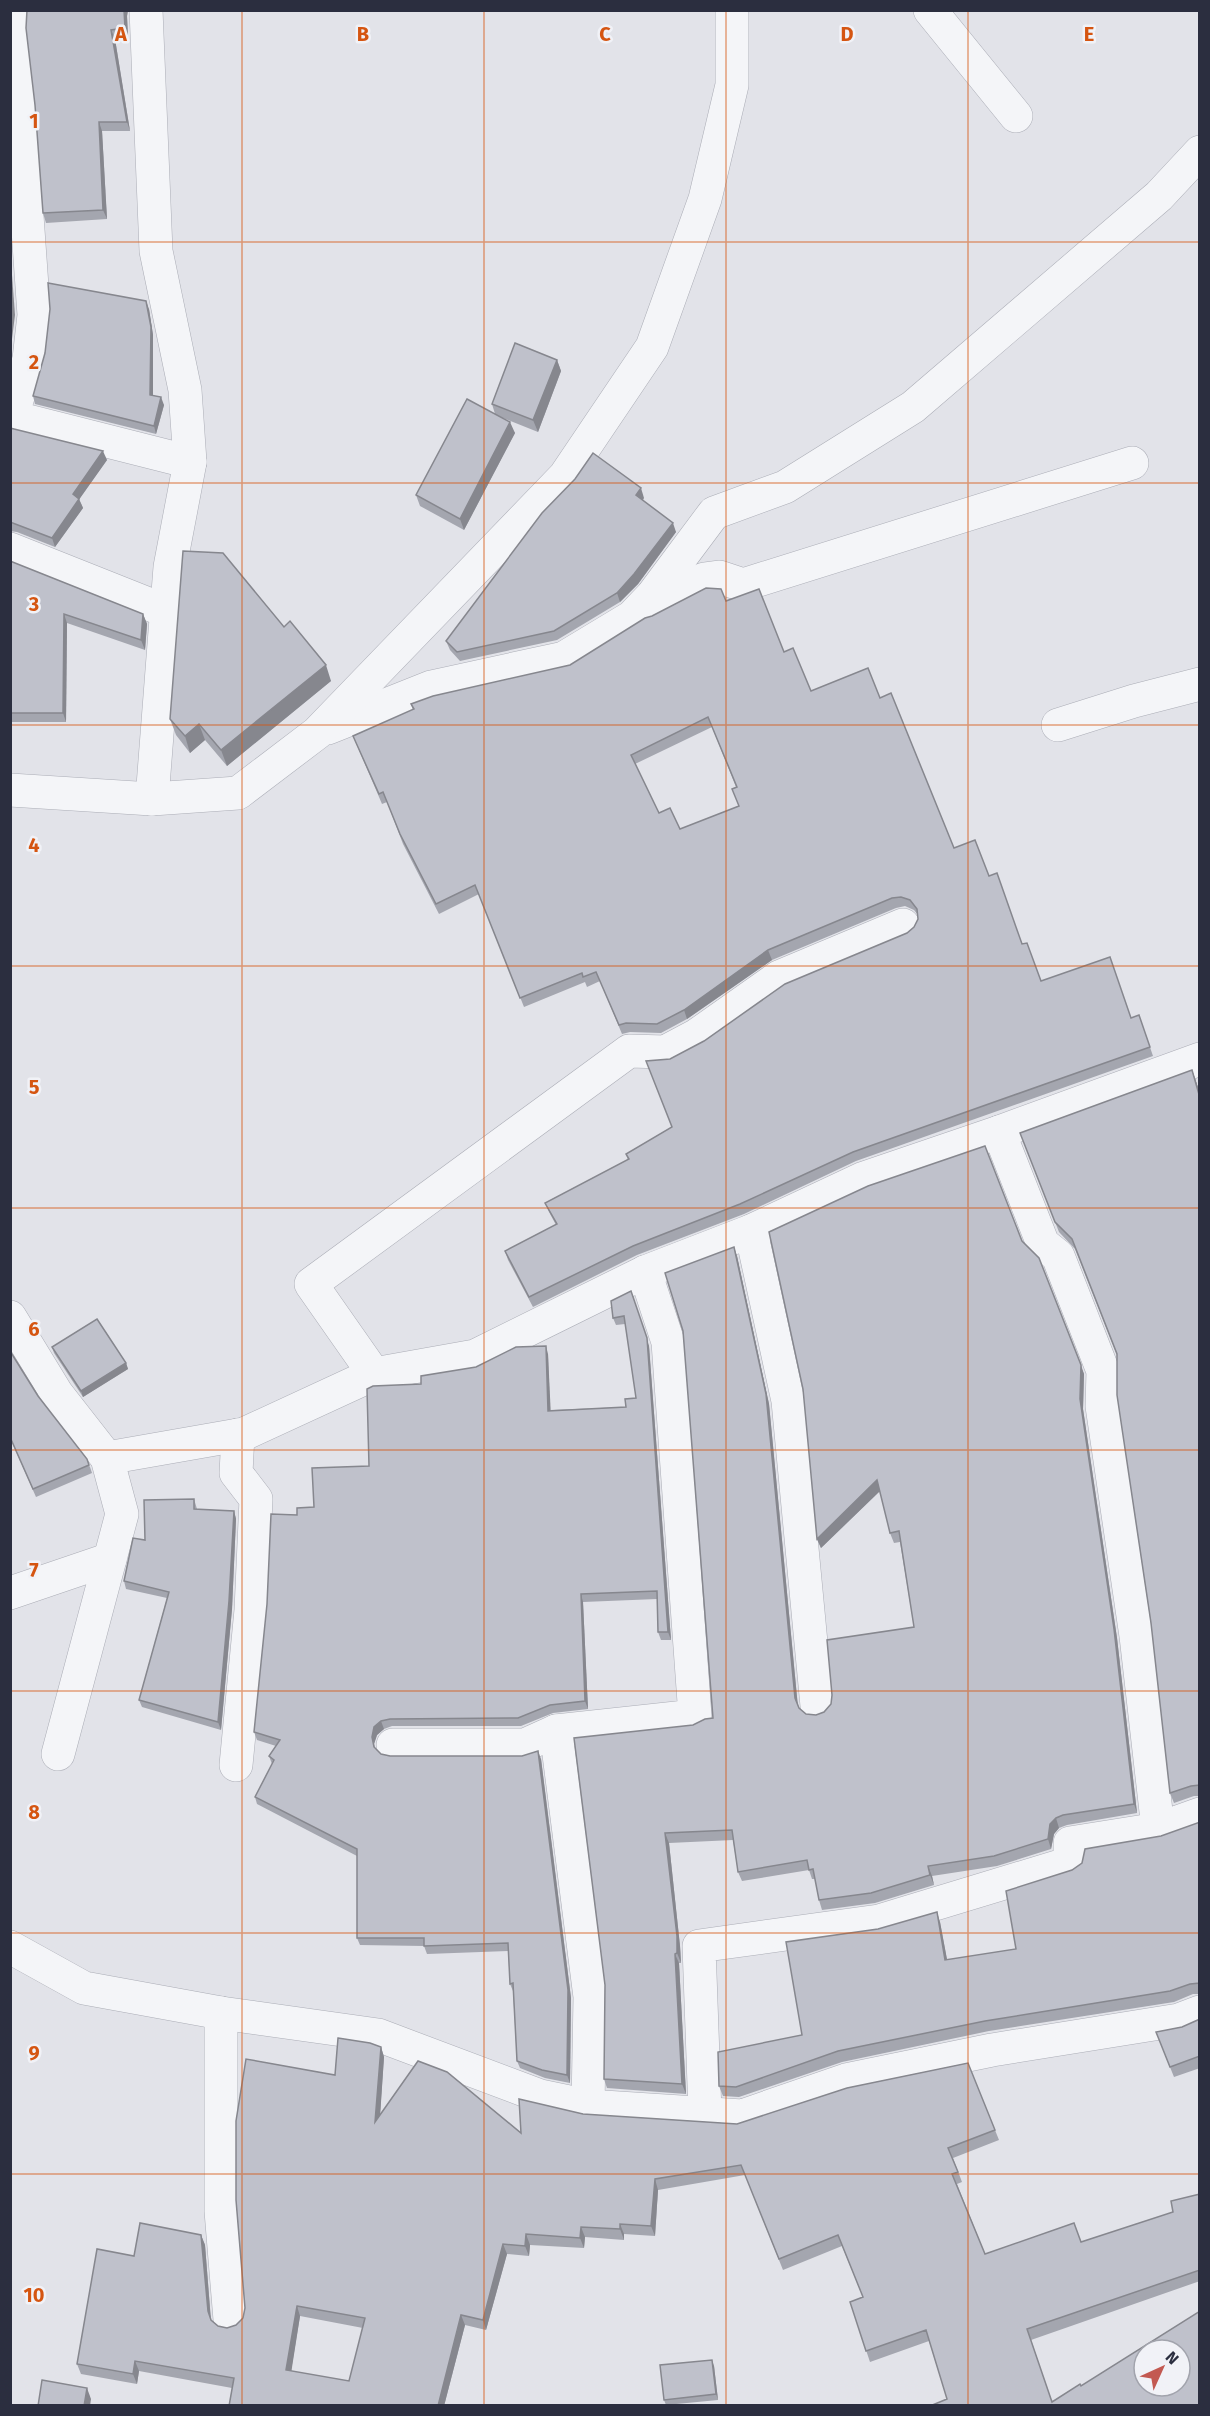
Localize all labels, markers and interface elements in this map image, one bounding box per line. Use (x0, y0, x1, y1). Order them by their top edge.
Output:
text: A (114, 22, 128, 46)
text: B (357, 22, 369, 46)
text: C (599, 22, 611, 46)
text: D (840, 22, 854, 46)
text: E (1084, 22, 1094, 46)
text: 1 (29, 109, 39, 133)
text: 2 (29, 350, 39, 374)
text: 3 (28, 592, 39, 616)
text: 4 (28, 833, 40, 857)
text: 5 (29, 1075, 40, 1099)
text: 6 (28, 1317, 40, 1341)
text: 7 (29, 1558, 39, 1582)
text: 8 (28, 1800, 40, 1824)
text: 9 (28, 2041, 40, 2065)
text: 10 (24, 2283, 44, 2307)
north arrow (1132, 2338, 1192, 2398)
text: N (1162, 2347, 1183, 2368)

